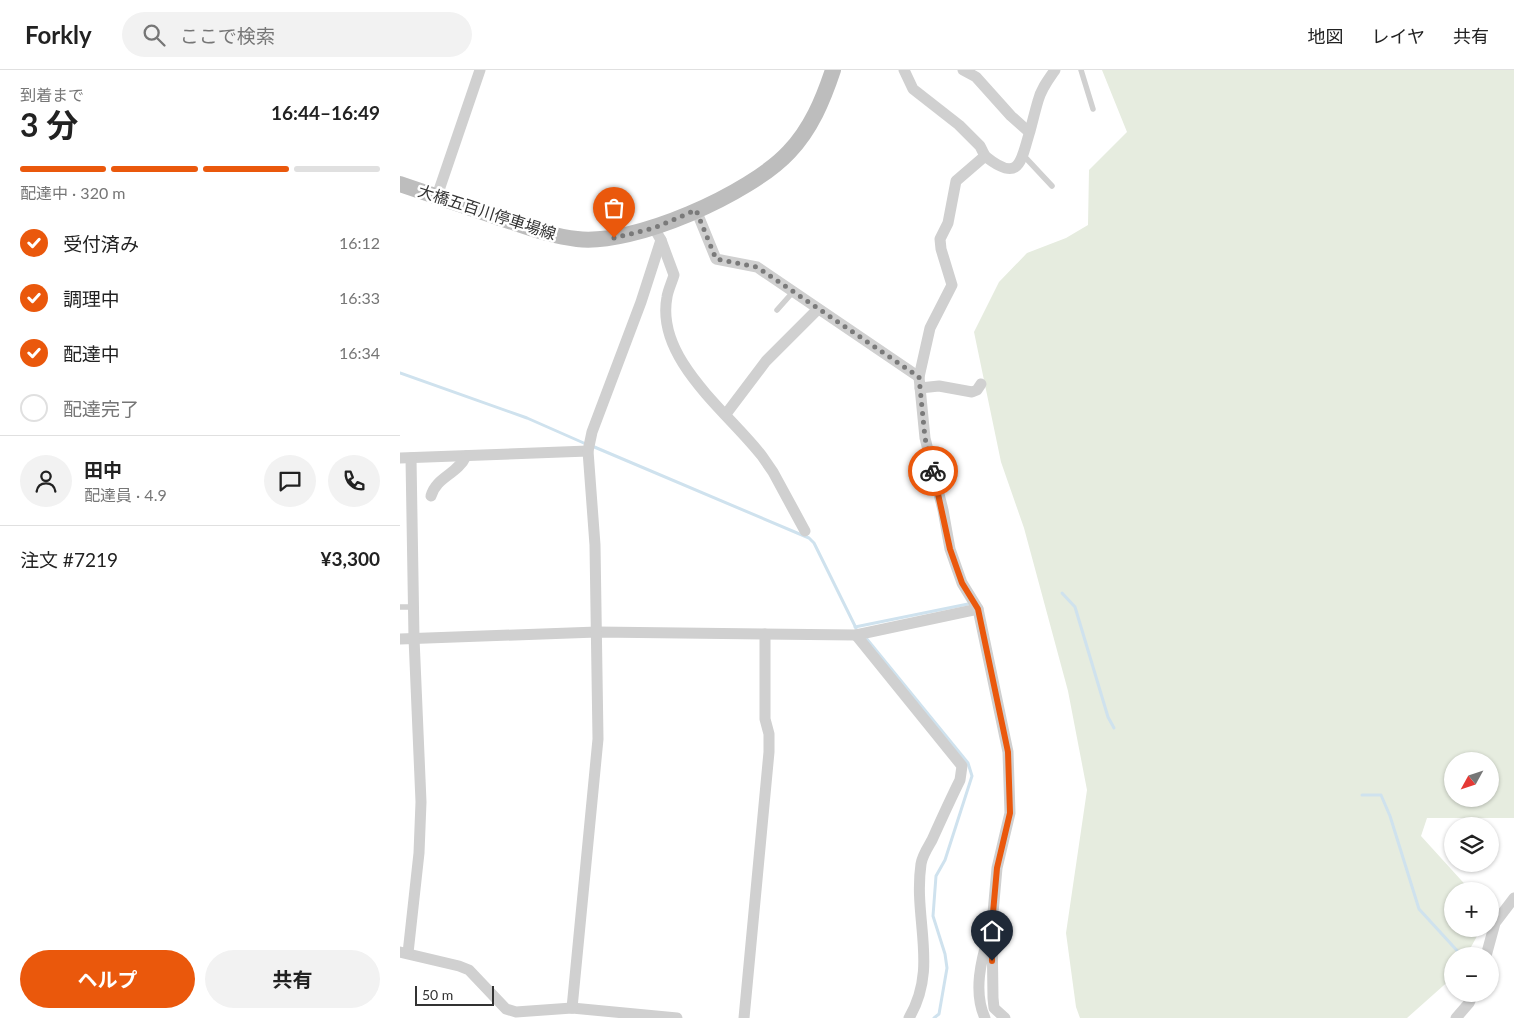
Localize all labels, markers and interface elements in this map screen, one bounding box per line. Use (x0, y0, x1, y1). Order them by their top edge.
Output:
search box (122, 12, 472, 57)
text: Forkly (25, 20, 92, 49)
icon: search (140, 21, 168, 49)
text: ここで検索 (180, 24, 275, 47)
text: 地図 (1308, 25, 1344, 47)
text: レイヤ (1372, 25, 1425, 47)
text: 共有 (1453, 25, 1489, 47)
text: 到着まで (20, 85, 84, 104)
text: 16:44–16:49 (271, 101, 380, 124)
text: 3 分 (20, 105, 78, 144)
street label: 大橋五百川停車場線 (416, 180, 559, 243)
text: 配達中 · 320 m (20, 183, 125, 202)
pin (593, 187, 635, 238)
icon: bag (600, 194, 628, 222)
icon: check (20, 229, 48, 257)
text: 受付済み (63, 232, 139, 255)
text: 16:12 (339, 233, 380, 252)
icon: check (20, 284, 48, 312)
text: 調理中 (63, 287, 120, 310)
text: 16:33 (339, 288, 380, 307)
icon: check (20, 339, 48, 367)
text: 配達中 (63, 342, 120, 365)
text: 16:34 (339, 343, 380, 362)
text: 配達完了 (63, 397, 139, 420)
courier (908, 446, 958, 496)
button: person (20, 455, 72, 507)
button: chat (264, 455, 316, 507)
button: phone (328, 455, 380, 507)
icon: bike (919, 457, 947, 485)
text: 田中 (84, 458, 122, 481)
text: 配達員 · 4.9 (84, 485, 167, 504)
text: ¥3,300 (320, 547, 380, 570)
text: 注文 #7219 (20, 548, 118, 571)
north arrow (1444, 752, 1499, 808)
map controls (1444, 752, 1499, 1002)
button: layers (1444, 817, 1499, 872)
button: + (1444, 882, 1499, 937)
pin (971, 910, 1013, 961)
icon: home (978, 917, 1006, 945)
button: − (1444, 947, 1499, 1002)
button: ヘルプ (20, 950, 195, 1008)
button: 共有 (205, 950, 380, 1008)
scale bar (415, 983, 494, 1006)
text: 50 m (422, 986, 453, 1003)

